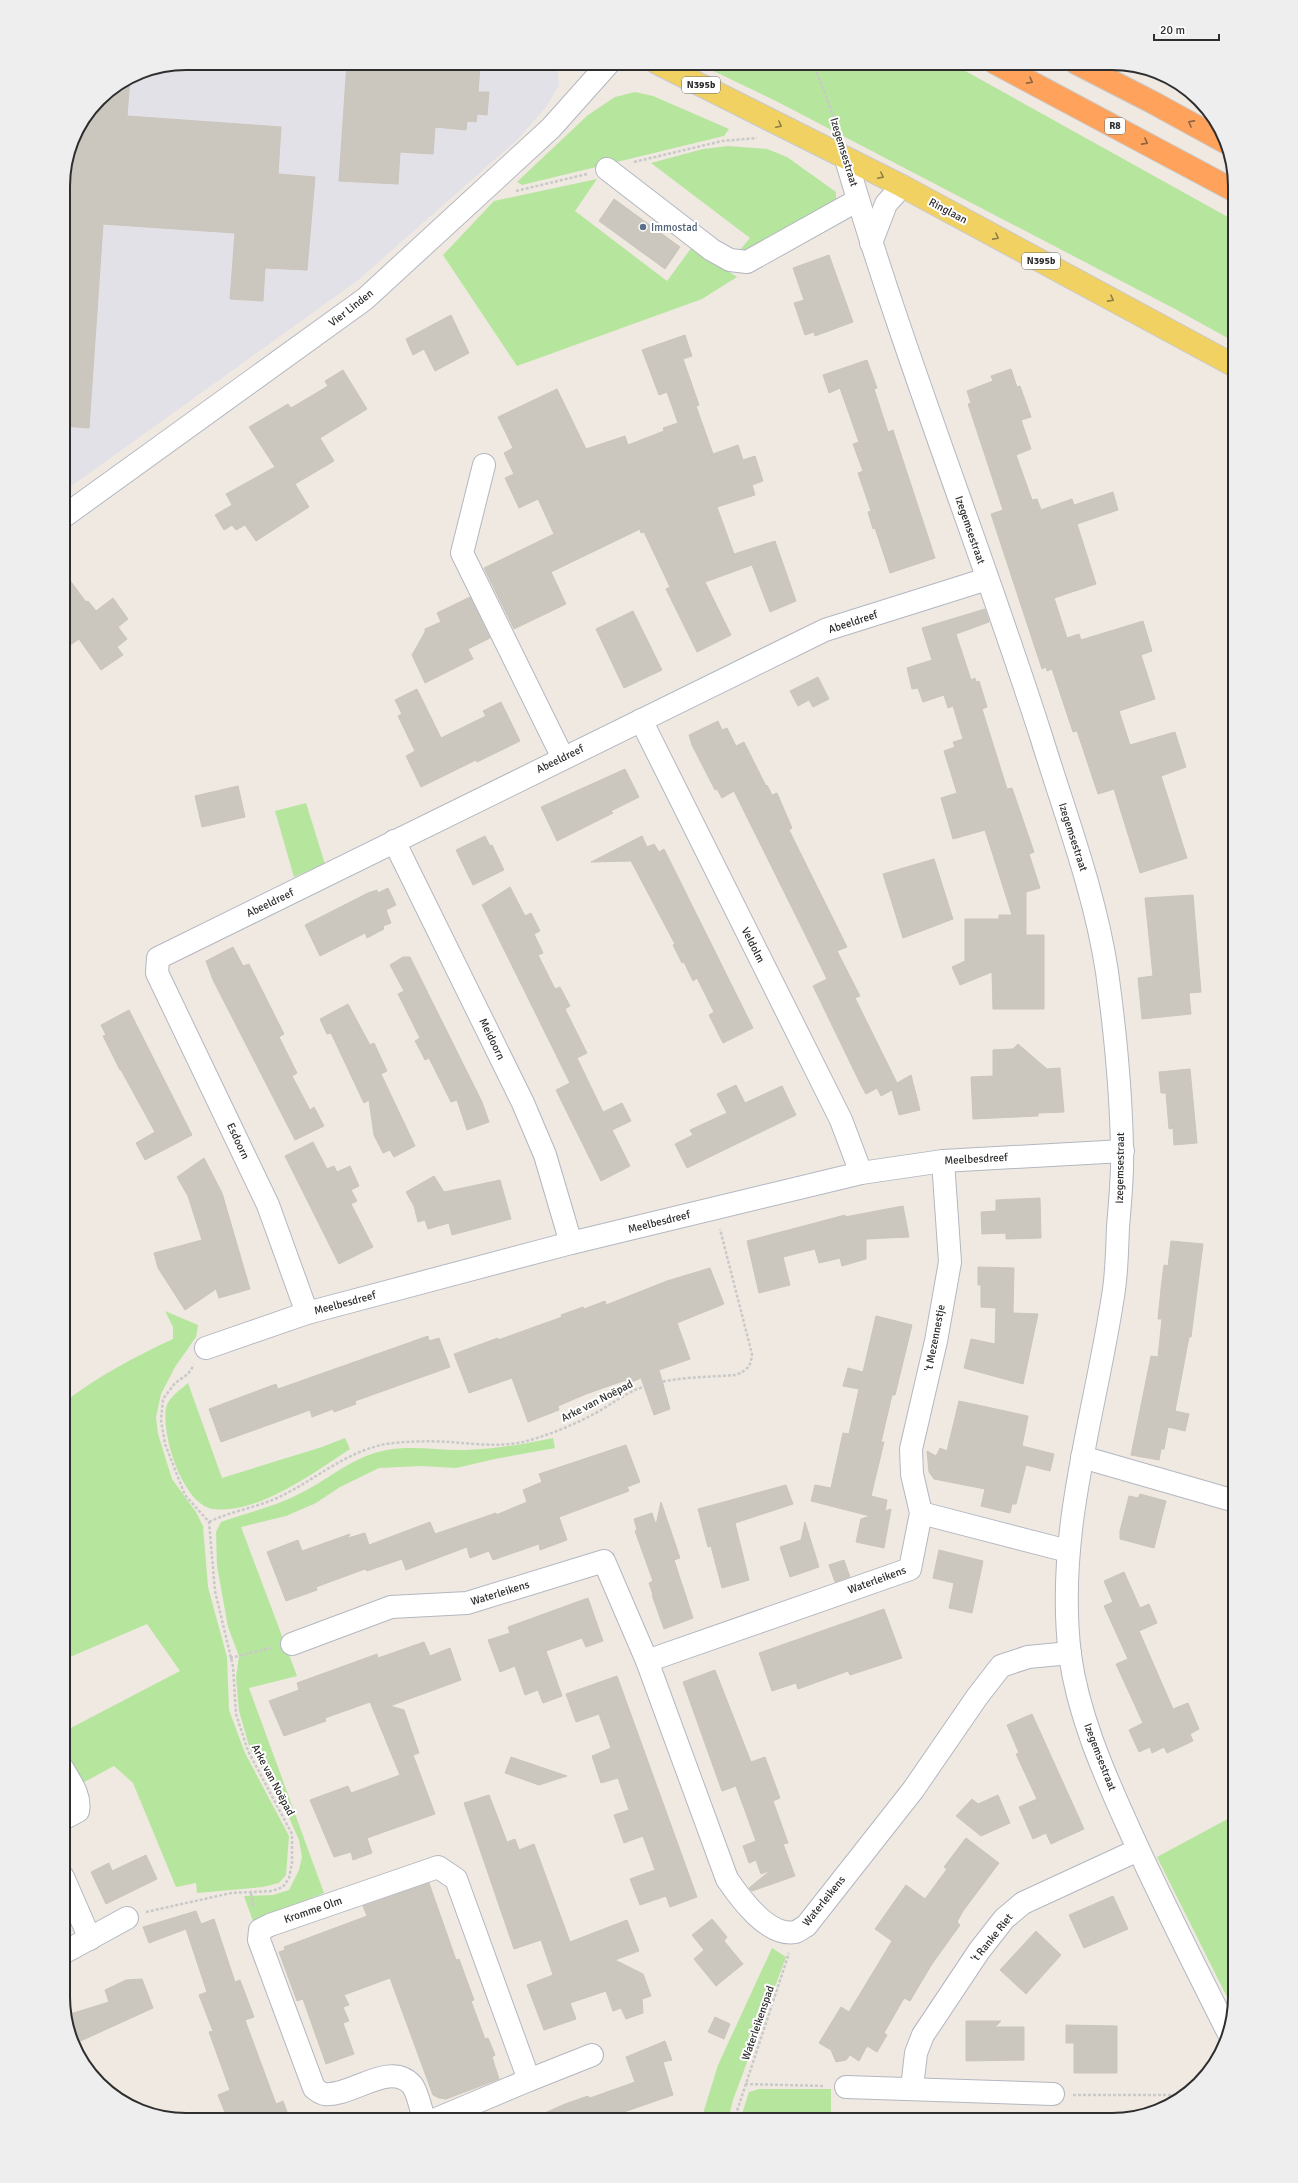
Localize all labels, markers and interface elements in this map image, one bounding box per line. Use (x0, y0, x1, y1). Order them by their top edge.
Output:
scale bar (1154, 16, 1219, 42)
text: 20 m (1160, 23, 1185, 38)
road number: N395b (682, 77, 720, 93)
one-way arrow (1026, 77, 1033, 84)
street label: Izegemsestraat (827, 116, 861, 188)
road number: R8 (1105, 118, 1125, 134)
one-way arrow (775, 120, 782, 128)
one-way arrow (1188, 121, 1195, 128)
one-way arrow (1141, 137, 1148, 145)
one-way arrow (877, 171, 884, 179)
street label: Ringlaan (926, 195, 970, 227)
place label: Immostad (651, 221, 698, 234)
marker: Immostad (638, 222, 648, 232)
one-way arrow (992, 232, 999, 240)
road number: N395b (1022, 253, 1060, 269)
street label: Vier Linden (326, 287, 376, 329)
one-way arrow (1106, 294, 1114, 301)
street label: Izegemsestraat (952, 494, 988, 566)
street label: Abeeldreef (827, 608, 881, 636)
street label: Abeeldreef (534, 741, 587, 776)
street label: Izegemsestraat (1056, 801, 1090, 873)
street label: Abeeldreef (244, 885, 297, 920)
street label: Veldolm (739, 925, 768, 965)
street label: Meidoorn (476, 1016, 508, 1062)
street label: Esdoorn (224, 1121, 252, 1161)
street label: Izegemsestraat (1113, 1132, 1127, 1204)
street label: Meelbesdreef (944, 1151, 1009, 1167)
street label: Meelbesdreef (627, 1208, 693, 1236)
street label: Meelbesdreef (313, 1288, 379, 1318)
street label: 't Mezennestje (922, 1303, 948, 1373)
street label: Arke van Noëpad (559, 1377, 635, 1425)
street label: Waterleikens (846, 1563, 908, 1597)
street label: Waterleikens (469, 1578, 531, 1608)
street label: Izegemsestraat (1081, 1721, 1119, 1793)
street label: Arke van Noëpad (249, 1742, 297, 1818)
street label: Waterleikens (800, 1873, 848, 1929)
street label: Kromme Olm (282, 1894, 344, 1926)
street label: 't Ranke Riet (968, 1911, 1016, 1965)
street label: Waterleikenspad (739, 1984, 777, 2062)

